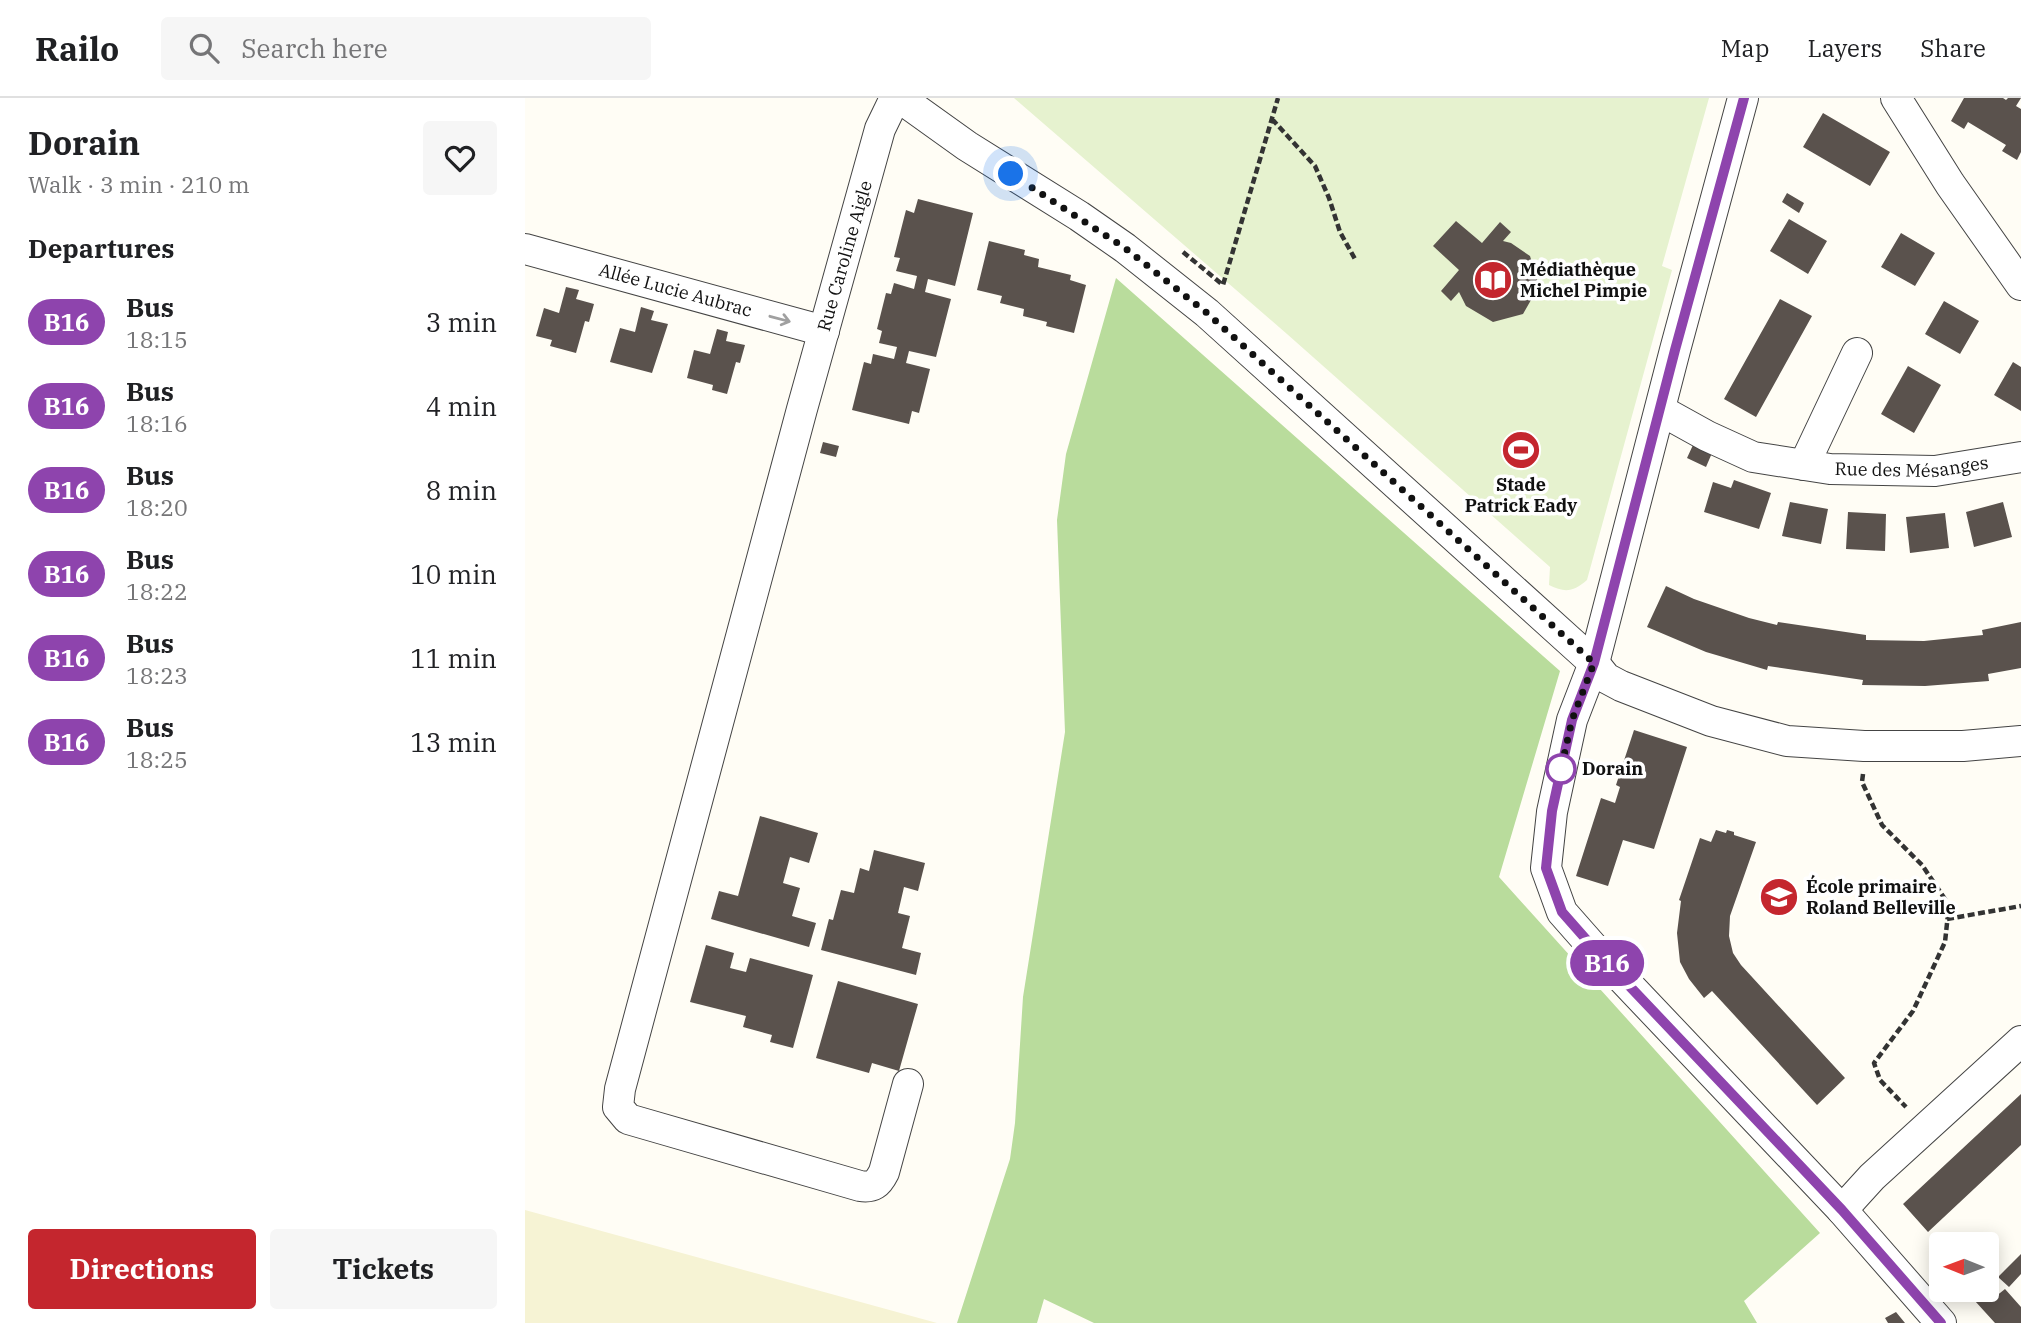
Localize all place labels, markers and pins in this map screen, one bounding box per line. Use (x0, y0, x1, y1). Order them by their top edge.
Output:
place label: Médiathèque Michel Pimpie (1520, 258, 1647, 302)
library icon: Médiathèque Michel Pimpie (1472, 259, 1514, 301)
sports icon: Stade Patrick Eady (1500, 429, 1542, 471)
place label: Stade Patrick Eady (1465, 473, 1578, 517)
marker: Dorain (1546, 754, 1576, 784)
place label: Dorain (1582, 757, 1643, 780)
place label: École primaire Roland Belleville (1806, 874, 1956, 919)
school or university icon: École primaire Roland Belleville (1758, 876, 1800, 918)

